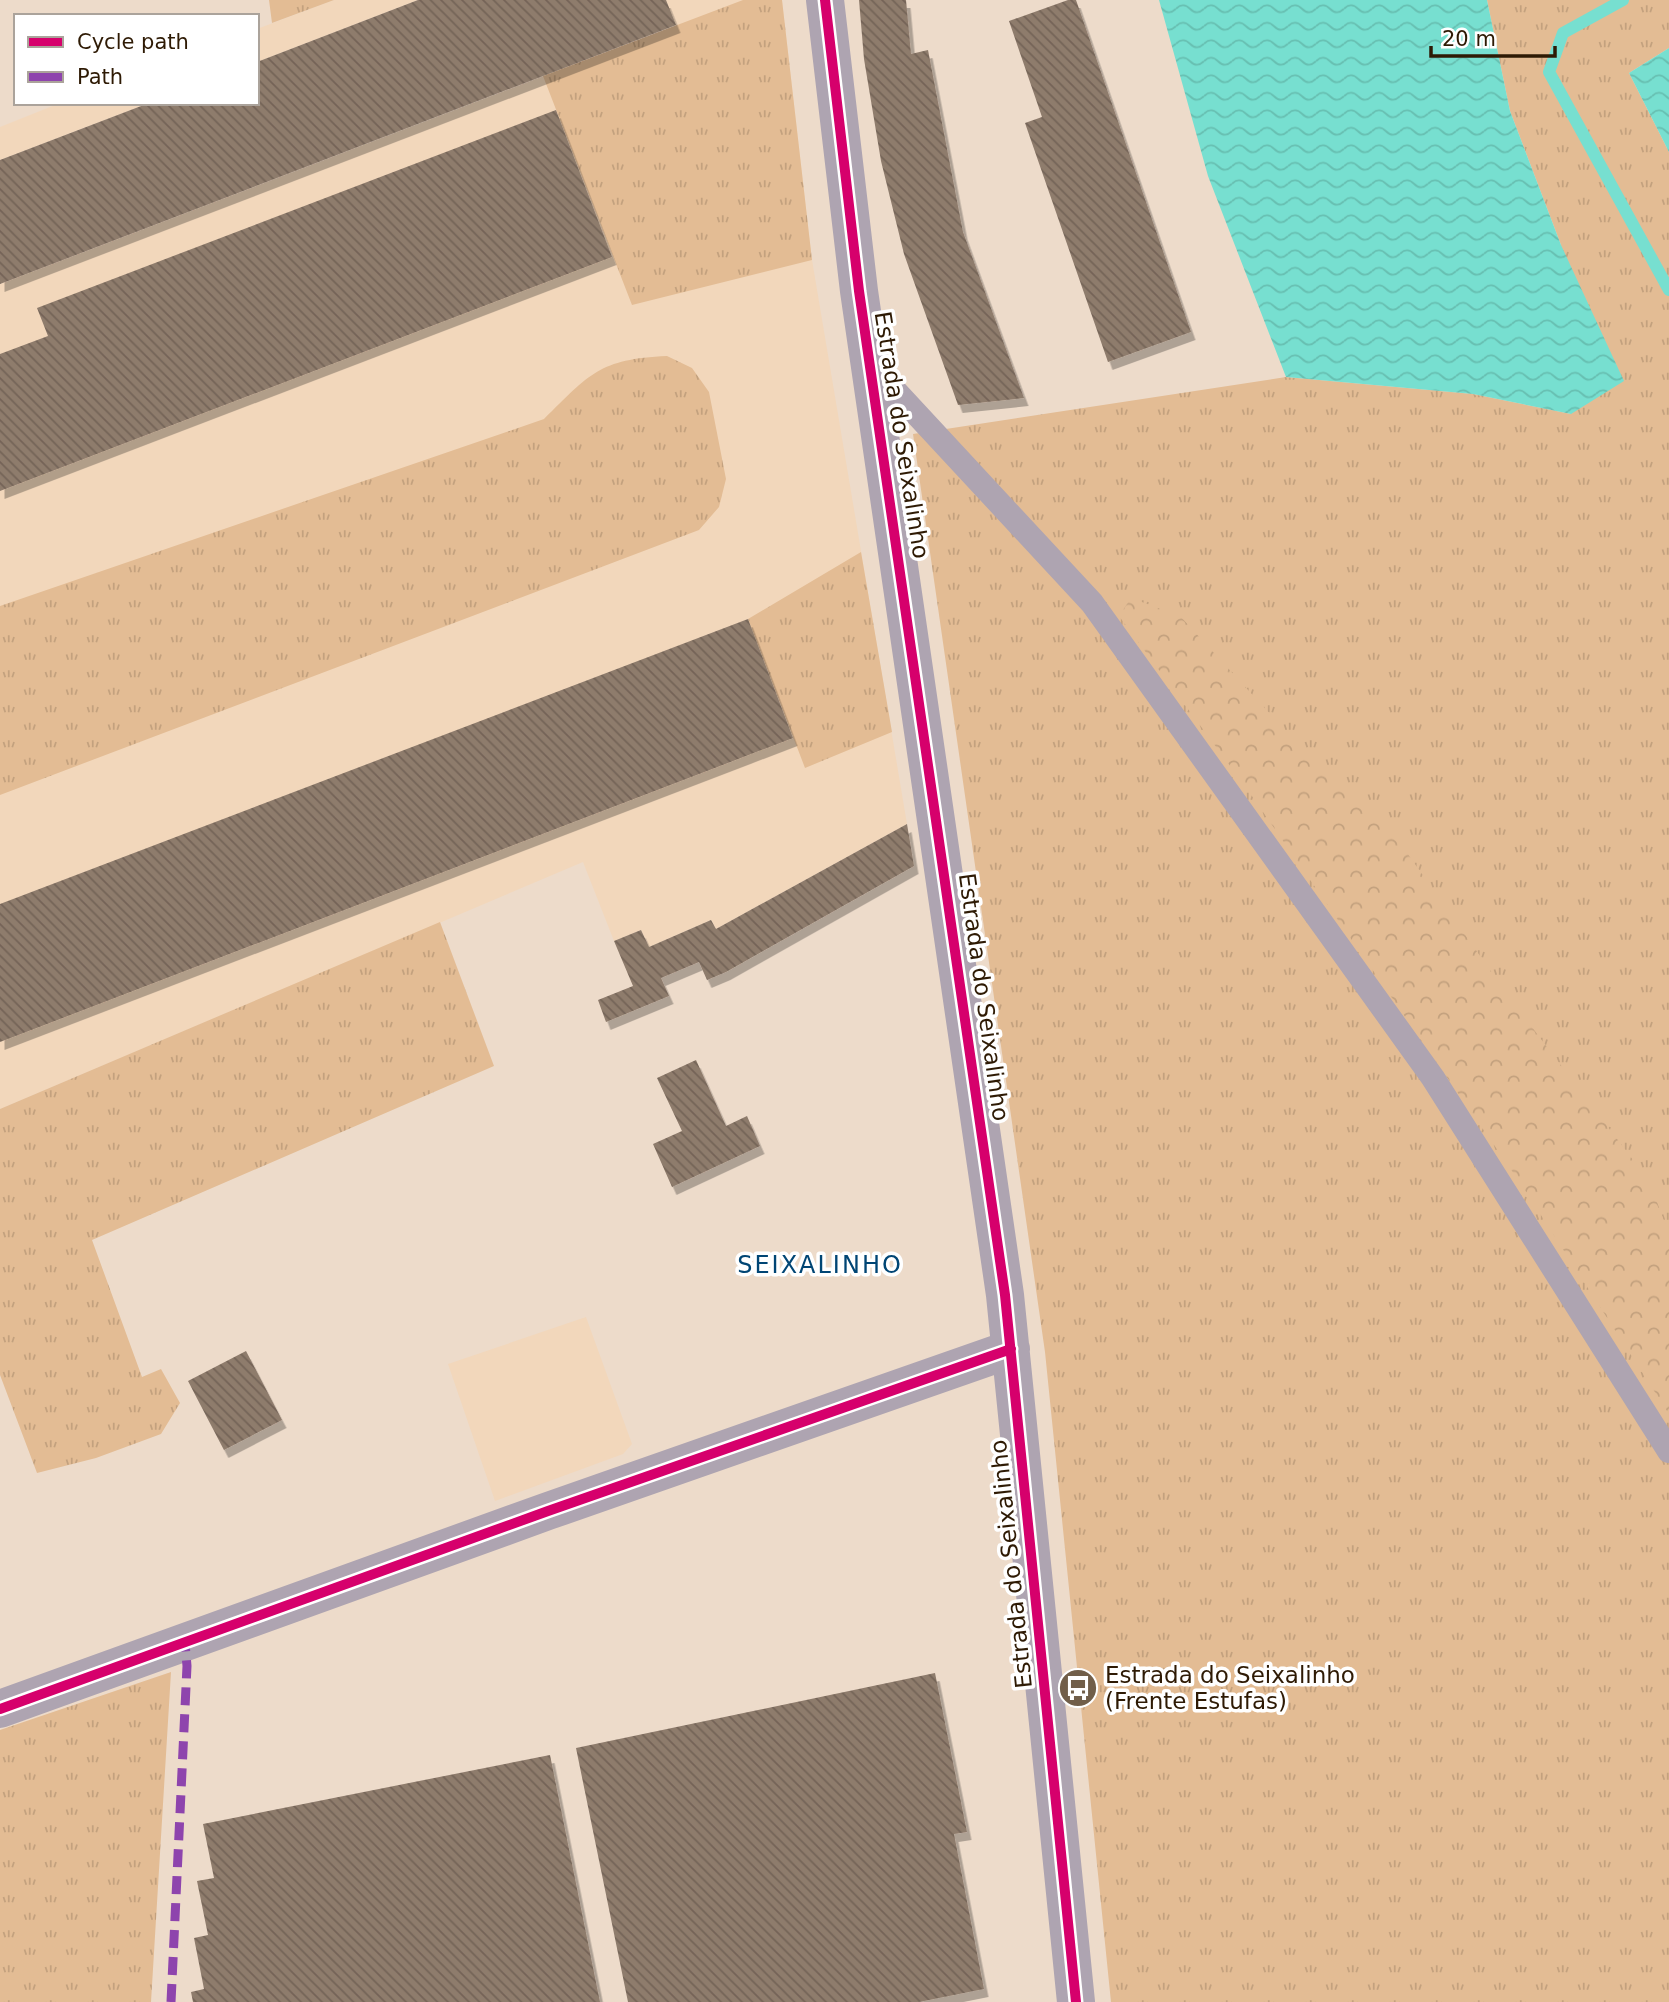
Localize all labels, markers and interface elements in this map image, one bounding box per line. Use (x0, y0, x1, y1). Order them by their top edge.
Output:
legend (14, 14, 259, 105)
scale bar (1431, 14, 1555, 58)
text: 20 m (1442, 27, 1496, 51)
text: Cycle path (77, 30, 189, 54)
text: Path (77, 65, 123, 89)
street label: Estrada do Seixalinho (870, 310, 934, 560)
street label: Estrada do Seixalinho (954, 871, 1014, 1123)
district label: SEIXALINHO (737, 1251, 903, 1279)
street label: Estrada do Seixalinho (985, 1438, 1037, 1690)
place label: Estrada do Seixalinho (Frente Estufas) (1105, 1662, 1355, 1714)
bus stop icon: Estrada do Seixalinho (Frente Estufas) (1057, 1667, 1099, 1709)

